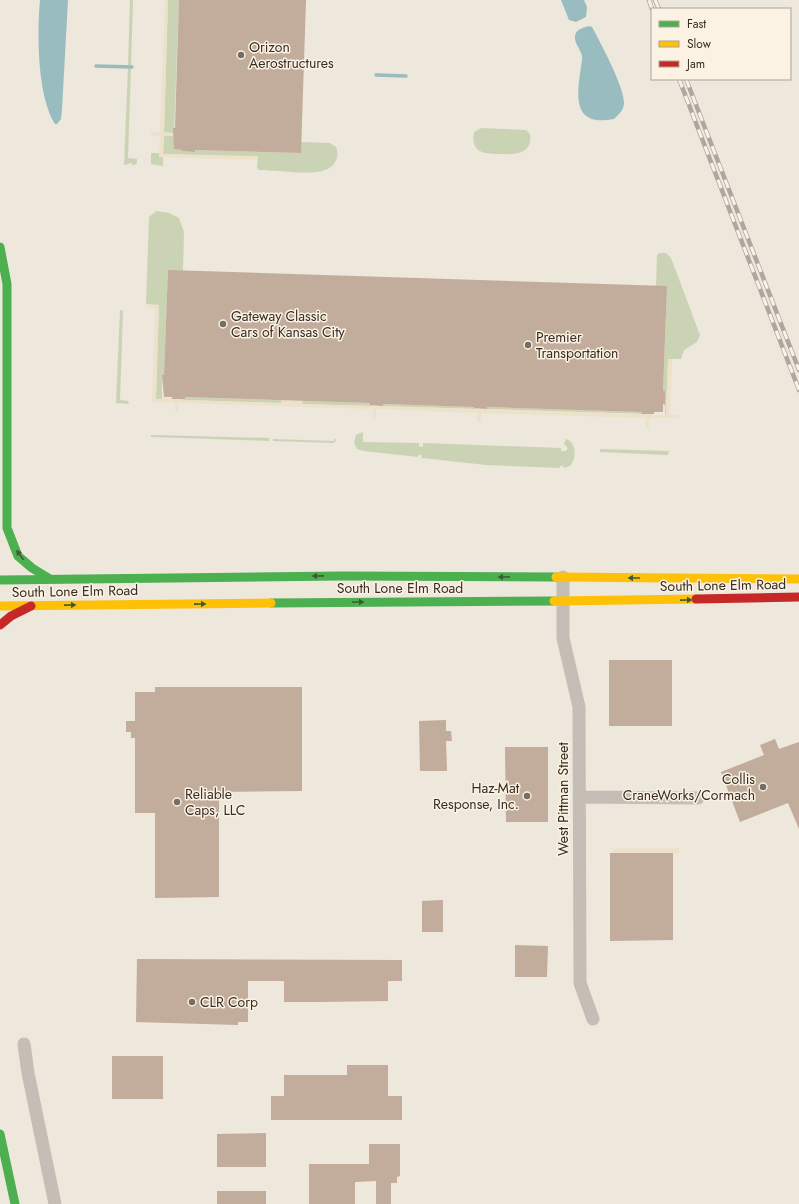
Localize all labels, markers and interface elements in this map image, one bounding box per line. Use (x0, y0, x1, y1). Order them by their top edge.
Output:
legend (651, 8, 791, 80)
text: Fast (687, 15, 706, 33)
text: Slow (687, 35, 712, 53)
place label: Orizon Aerostructures (249, 37, 334, 73)
marker: Orizon Aerostructures (236, 50, 246, 60)
text: Jam (685, 55, 705, 73)
place label: Gateway Classic Cars of Kansas City (231, 306, 346, 342)
marker: Gateway Classic Cars of Kansas City (218, 319, 228, 329)
place label: Premier Transportation (536, 327, 618, 363)
marker: Premier Transportation (523, 340, 533, 350)
one-way arrow (16, 550, 24, 561)
one-way arrow (311, 573, 324, 579)
one-way arrow (497, 574, 510, 580)
street label: South Lone Elm Road (660, 574, 786, 596)
one-way arrow (627, 575, 640, 581)
street label: South Lone Elm Road (337, 578, 463, 598)
street label: South Lone Elm Road (12, 580, 138, 602)
one-way arrow (680, 597, 693, 603)
one-way arrow (352, 599, 365, 605)
one-way arrow (194, 600, 206, 607)
one-way arrow (64, 602, 77, 608)
street label: West Pittman Street (553, 741, 573, 856)
place label: Collis CraneWorks/Cormach (623, 769, 755, 805)
place label: Haz-Mat Response, Inc. (433, 778, 520, 814)
marker: Collis CraneWorks/Cormach (758, 782, 768, 792)
place label: Reliable Caps, LLC (185, 784, 245, 820)
marker: Haz-Mat Response, Inc. (522, 791, 532, 801)
marker: Reliable Caps, LLC (172, 797, 182, 807)
place label: CLR Corp (200, 992, 258, 1012)
marker: CLR Corp (187, 997, 197, 1007)

